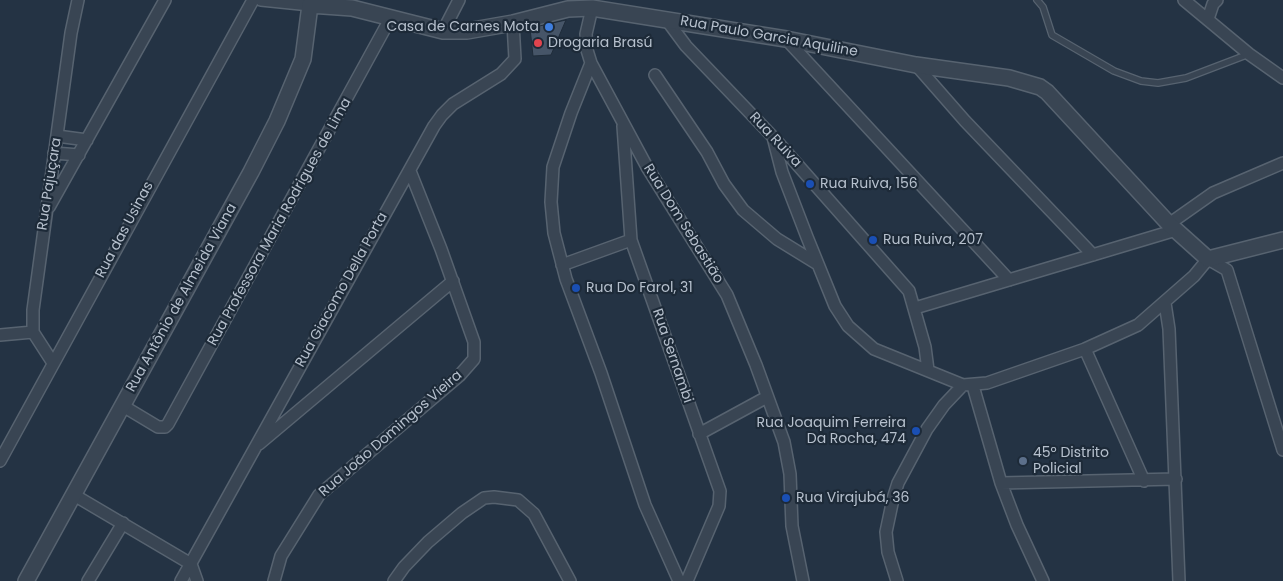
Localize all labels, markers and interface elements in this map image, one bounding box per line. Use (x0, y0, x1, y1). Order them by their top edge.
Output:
street label: Rua Paulo Garcia Aquiline (679, 13, 859, 61)
place label: Casa de Carnes Mota (387, 19, 539, 35)
marker: Casa de Carnes Mota (543, 21, 555, 33)
place label: Drogaria Brasú (548, 35, 652, 51)
marker: Drogaria Brasú (532, 37, 544, 49)
street label: Rua Professora Maria Rodrigues de Lima (205, 95, 355, 349)
street label: Rua Ruiva (745, 109, 805, 171)
street label: Rua Pajuçara (34, 137, 66, 231)
street label: Rua Dom Sebastião (639, 161, 727, 287)
place label: Rua Ruiva, 156 (820, 176, 918, 192)
marker: Rua Ruiva, 156 (804, 178, 816, 190)
street label: Rua das Usinas (93, 179, 157, 281)
street label: Rua Antônio de Almeida Viana (123, 201, 241, 395)
street label: Rua Giacomo Della Porta (292, 210, 392, 370)
place label: Rua Ruiva, 207 (883, 232, 983, 248)
marker: Rua Ruiva, 207 (867, 234, 879, 246)
place label: Rua Do Farol, 31 (586, 280, 693, 296)
marker: Rua Do Farol, 31 (570, 282, 582, 294)
street label: Rua Sernambi (648, 307, 696, 405)
street label: Rua João Domingos Vieira (316, 367, 466, 501)
place label: Rua Joaquim Ferreira Da Rocha, 474 (756, 415, 906, 448)
marker: Rua Joaquim Ferreira Da Rocha, 474 (910, 425, 922, 437)
place label: 45º Distrito Policial (1033, 445, 1109, 478)
marker: 45º Distrito Policial (1017, 455, 1029, 467)
place label: Rua Virajubá, 36 (796, 490, 909, 506)
marker: Rua Virajubá, 36 (780, 492, 792, 504)

